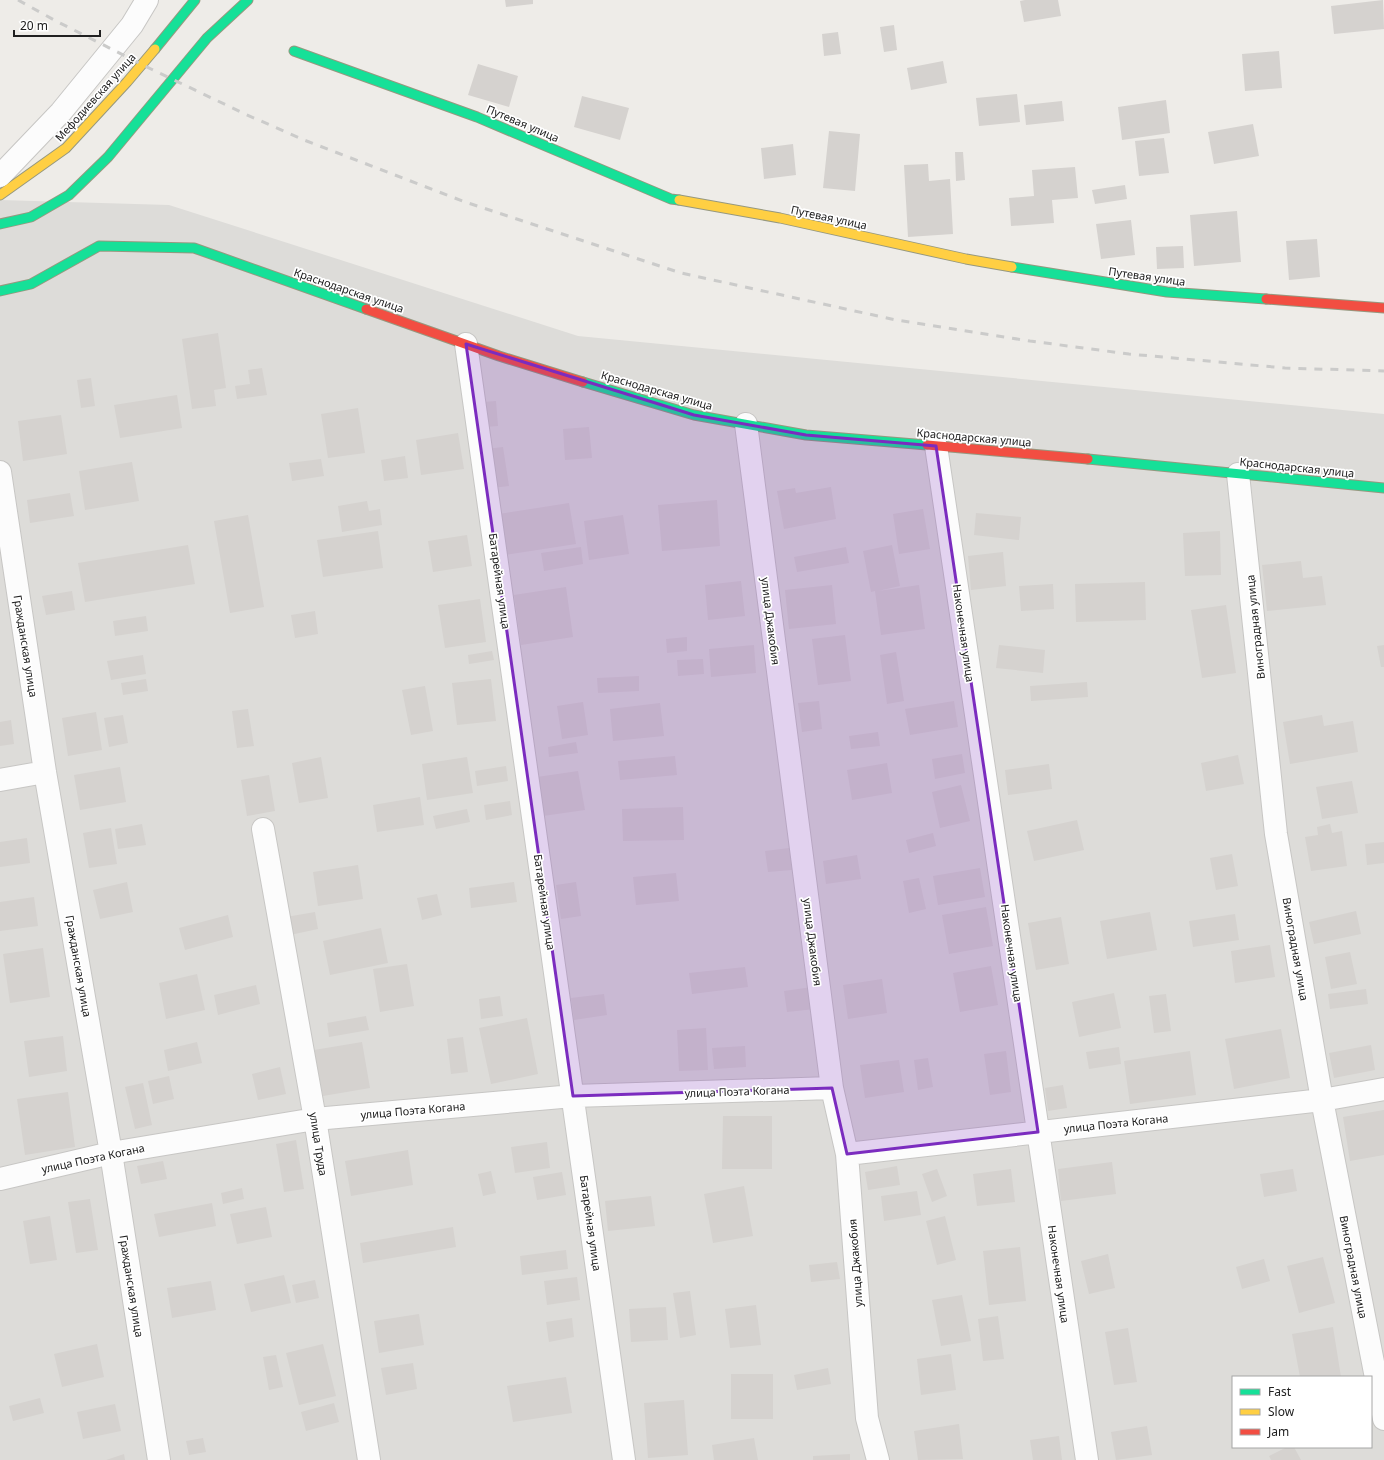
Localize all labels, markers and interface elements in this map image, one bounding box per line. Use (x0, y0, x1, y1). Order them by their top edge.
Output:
scale bar (14, 12, 100, 38)
text: 20 m (20, 17, 48, 34)
street label: Мефодиевская улица (51, 50, 139, 144)
street label: Путевая улица (484, 101, 562, 145)
street label: Путевая улица (790, 202, 868, 232)
street label: Путевая улица (1108, 263, 1186, 289)
street label: Краснодарская улица (292, 264, 406, 316)
street label: Краснодарская улица (600, 367, 714, 413)
street label: Краснодарская улица (916, 425, 1032, 449)
street label: Краснодарская улица (1239, 454, 1355, 480)
street label: Батарейная улица (486, 532, 514, 630)
street label: Виноградная улица (1242, 574, 1268, 680)
street label: улица Джакобия (758, 576, 784, 666)
street label: Наконечная улица (950, 583, 978, 683)
street label: Гражданская улица (11, 594, 41, 698)
street label: Батарейная улица (531, 853, 559, 951)
street label: Виноградная улица (1280, 896, 1312, 1002)
street label: улица Джакобия (800, 897, 826, 987)
street label: Наконечная улица (998, 903, 1026, 1003)
street label: Гражданская улица (63, 914, 95, 1018)
street label: улица Поэта Когана (684, 1082, 790, 1100)
street label: улица Поэта Когана (360, 1098, 466, 1122)
street label: улица Поэта Когана (1063, 1110, 1169, 1136)
street label: улица Труда (307, 1111, 331, 1177)
street label: улица Поэта Когана (40, 1140, 146, 1176)
street label: Батарейная улица (577, 1174, 605, 1272)
street label: Виноградная улица (1337, 1214, 1371, 1320)
street label: улица Джакобия (844, 1218, 866, 1308)
street label: Наконечная улица (1045, 1224, 1073, 1324)
street label: Гражданская улица (117, 1234, 147, 1338)
legend (1232, 1376, 1372, 1448)
text: Fast (1268, 1383, 1292, 1400)
text: Slow (1268, 1403, 1295, 1420)
text: Jam (1267, 1423, 1289, 1440)

